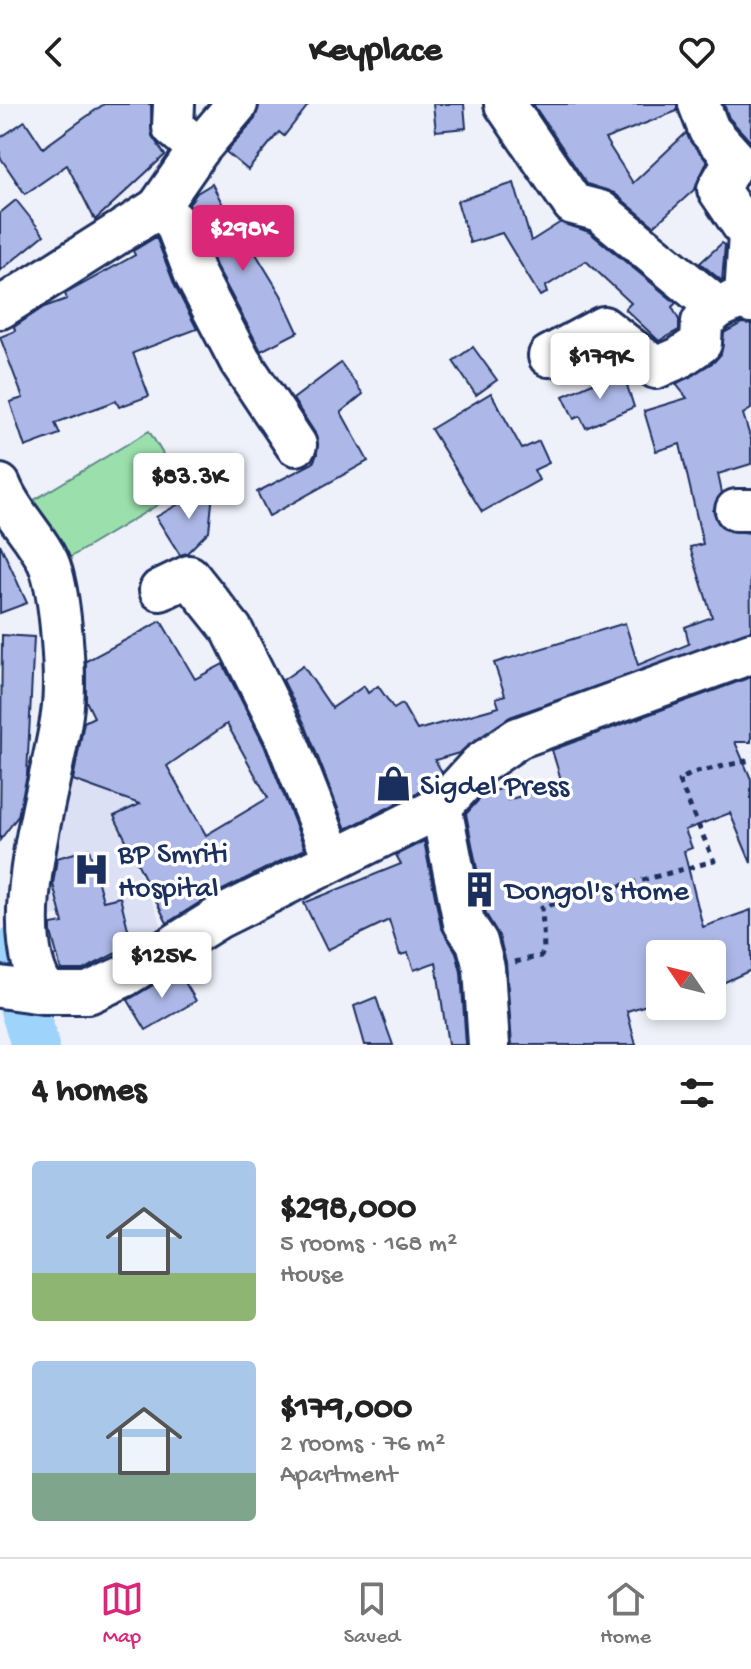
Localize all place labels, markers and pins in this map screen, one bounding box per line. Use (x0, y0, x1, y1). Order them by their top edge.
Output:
pin: $298K (187, 205, 299, 273)
pin: $179K (544, 333, 656, 401)
pin: $83.3K (124, 453, 254, 521)
shop icon: Sigdel Press (375, 765, 413, 803)
place label: Sigdel Press (420, 771, 570, 806)
place label: BP Smriti Hospital (117, 839, 228, 908)
hospital icon: BP Smriti Hospital (73, 850, 111, 888)
building icon: Dongol's Home (460, 870, 498, 908)
place label: Dongol's Home (503, 876, 689, 911)
pin: $125K (106, 932, 218, 1000)

